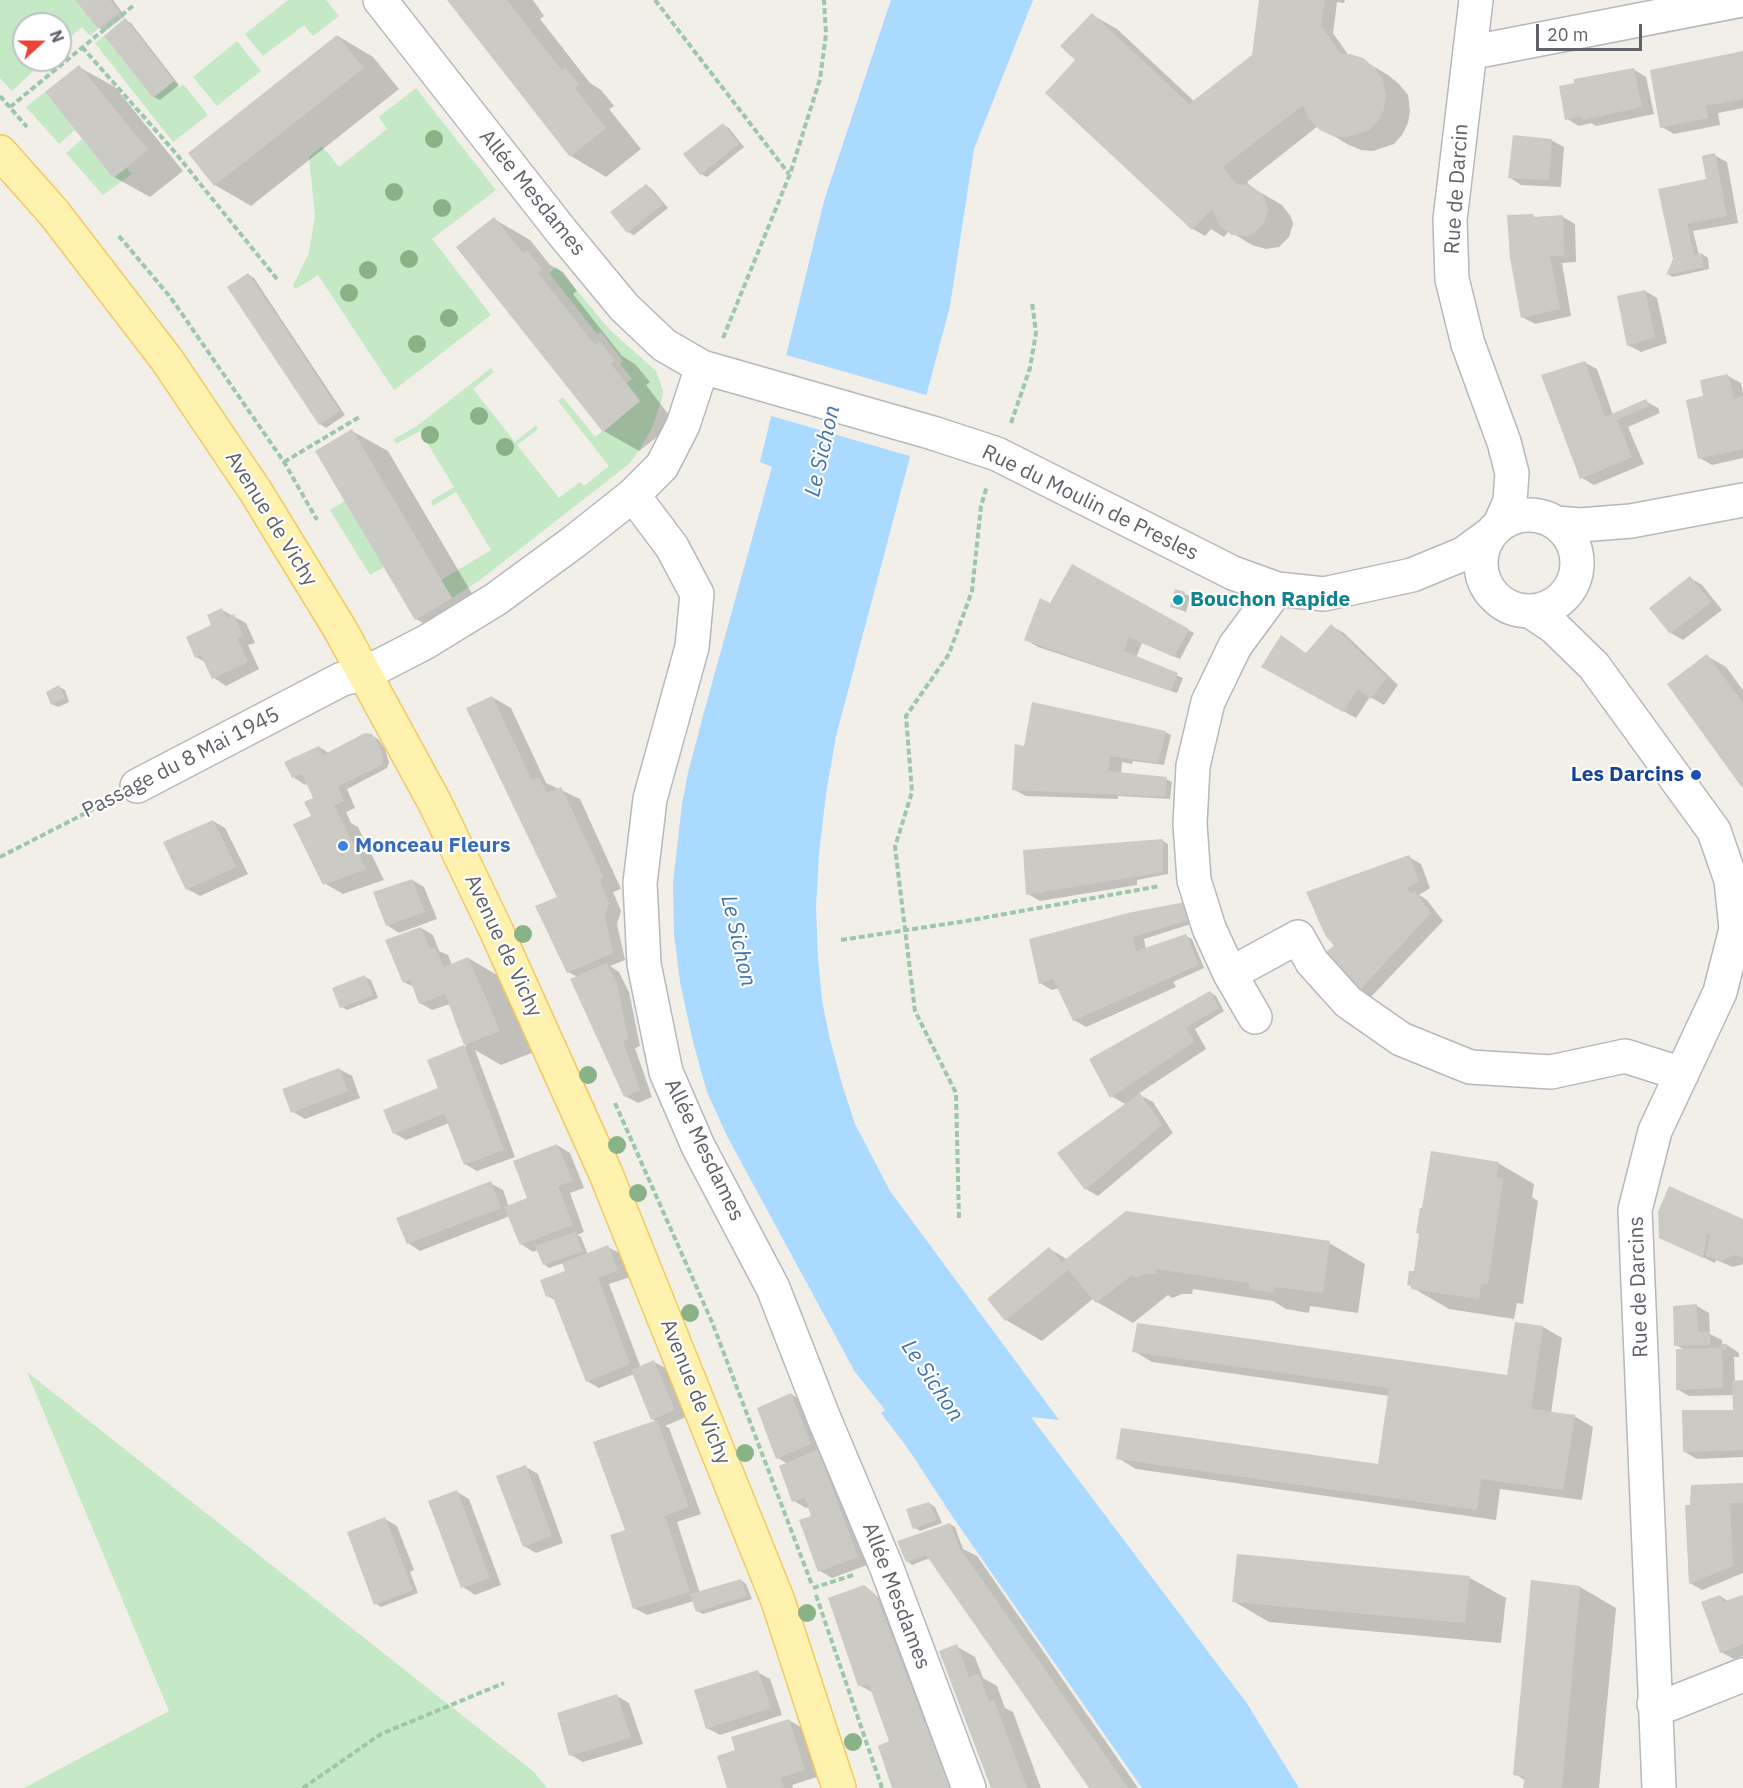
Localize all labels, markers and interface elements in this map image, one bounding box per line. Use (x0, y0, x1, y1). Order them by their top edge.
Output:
north arrow (12, 12, 72, 72)
scale bar (1539, 12, 1646, 50)
text: 20 m (1547, 23, 1589, 46)
text: N (46, 27, 68, 45)
street label: Rue de Darcin (1440, 123, 1474, 255)
street label: Allée Mesdames (473, 125, 591, 261)
water label: Le Sichon (800, 403, 846, 499)
street label: Rue du Moulin de Presles (978, 440, 1202, 566)
street label: Avenue de Vichy (219, 447, 323, 591)
place label: Bouchon Rapide (1190, 587, 1350, 613)
marker: Bouchon Rapide (1171, 593, 1185, 607)
street label: Passage du 8 Mai 1945 (78, 702, 284, 824)
place label: Les Darcins (1571, 762, 1684, 788)
marker: Les Darcins (1689, 768, 1703, 782)
place label: Monceau Fleurs (355, 833, 511, 859)
marker: Monceau Fleurs (336, 839, 350, 853)
street label: Avenue de Vichy (459, 871, 547, 1021)
water label: Le Sichon (715, 893, 761, 989)
street label: Allée Mesdames (659, 1075, 749, 1225)
street label: Rue de Darcins (1624, 1216, 1654, 1358)
street label: Avenue de Vichy (654, 1316, 736, 1468)
water label: Le Sichon (895, 1335, 969, 1427)
street label: Allée Mesdames (856, 1519, 936, 1673)

